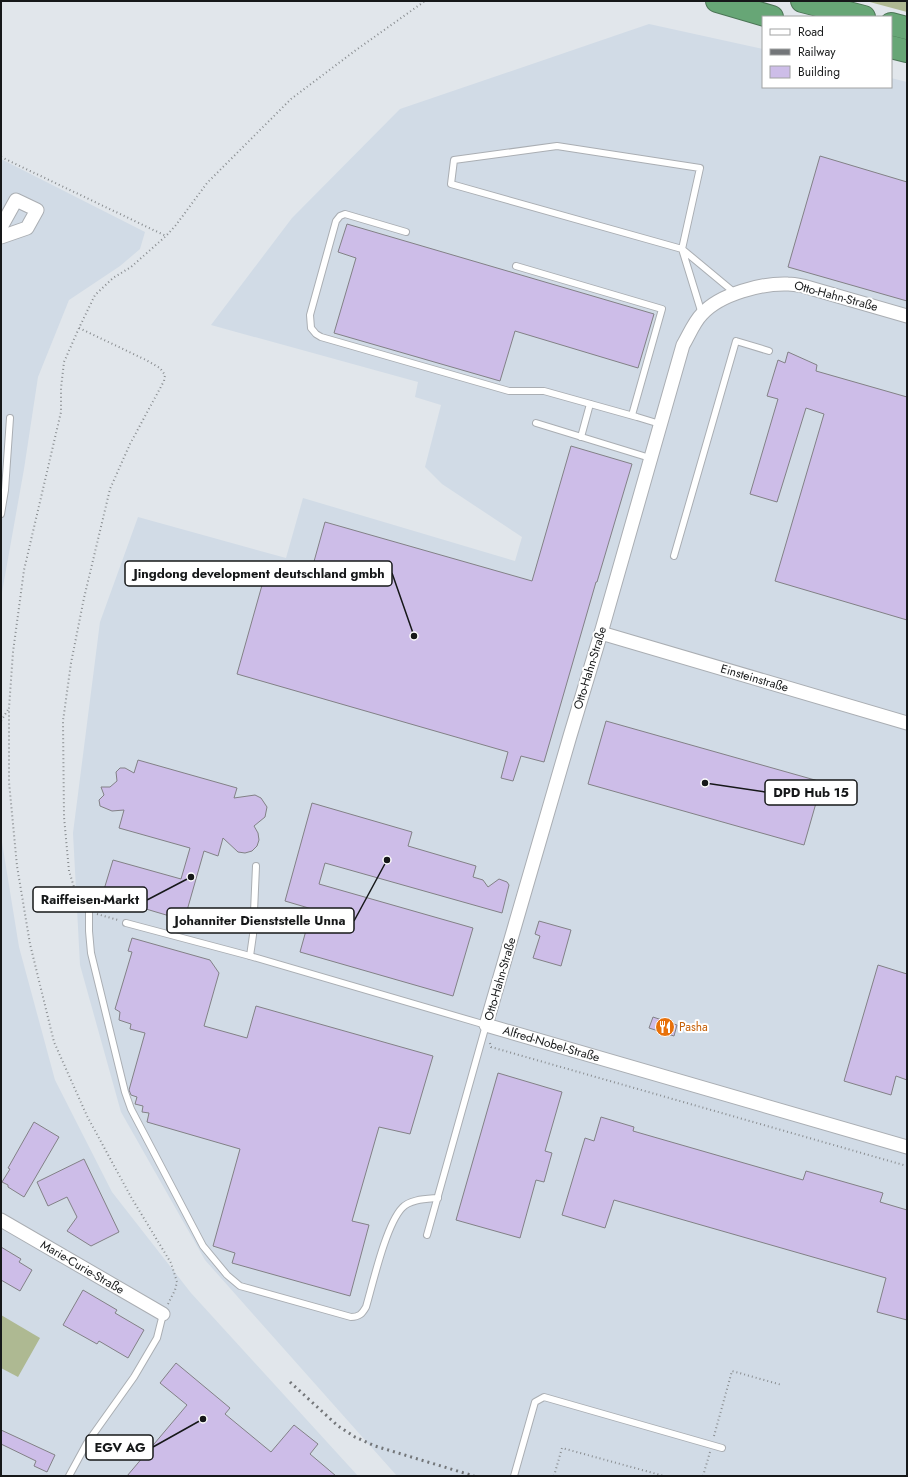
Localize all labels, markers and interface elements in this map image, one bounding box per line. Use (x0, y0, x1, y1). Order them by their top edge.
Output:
legend (762, 16, 892, 88)
text: Road (798, 23, 824, 41)
text: Railway (798, 43, 836, 61)
text: Building (798, 63, 840, 81)
street label: Otto-Hahn-Straße (792, 276, 880, 316)
callout: Jingdong development deutschland gmbh (125, 561, 392, 586)
text: Jingdong development deutschland gmbh (130, 564, 385, 583)
street label: Otto-Hahn-Straße (569, 624, 611, 712)
street label: Einsteinstraße (718, 660, 791, 697)
callout: DPD Hub 15 (765, 780, 857, 805)
text: DPD Hub 15 (773, 783, 849, 802)
callout: Raiffeisen-Markt (33, 887, 147, 912)
text: Raiffeisen-Markt (41, 890, 140, 909)
callout: Johanniter Dienststelle Unna (167, 908, 354, 933)
text: Johanniter Dienststelle Unna (172, 911, 345, 930)
street label: Otto-Hahn-Straße (479, 935, 521, 1023)
restaurant icon: Pasha (654, 1016, 676, 1038)
place label: Pasha (679, 1018, 708, 1036)
street label: Alfred-Nobel-Straße (501, 1021, 602, 1066)
street label: Marie-Curie-Straße (37, 1236, 128, 1299)
callout: EGV AG (86, 1435, 153, 1460)
text: EGV AG (94, 1438, 146, 1457)

